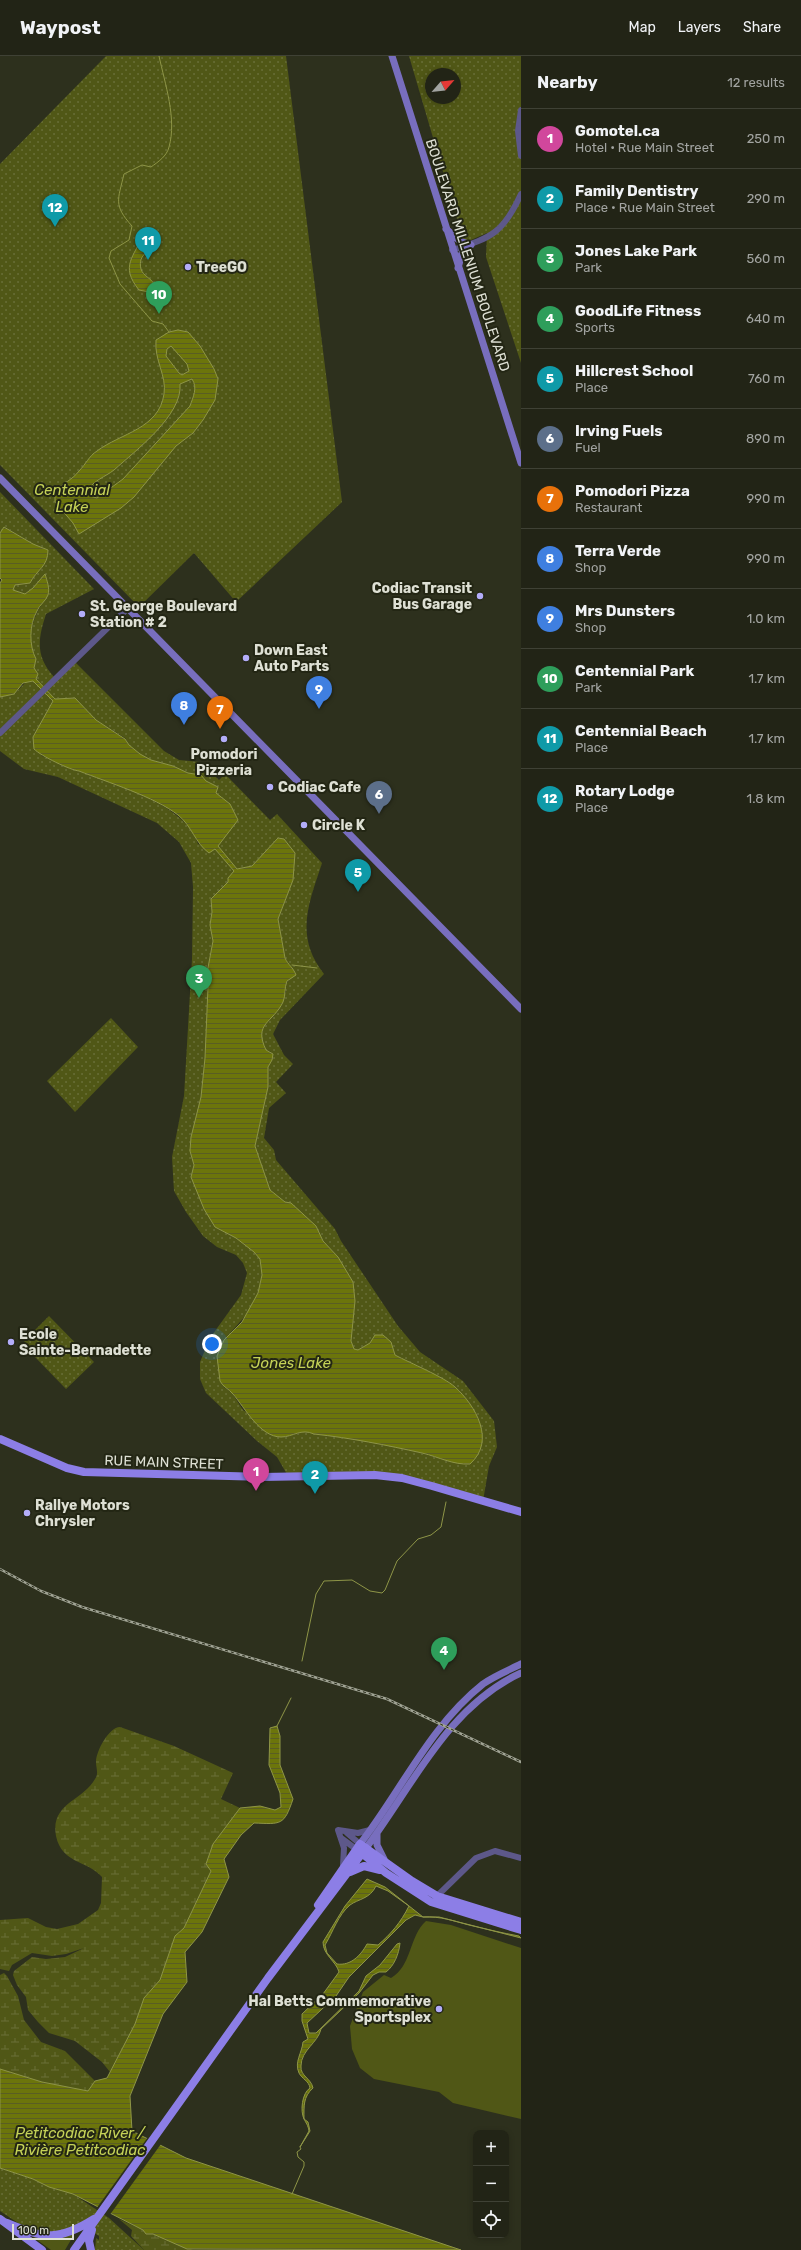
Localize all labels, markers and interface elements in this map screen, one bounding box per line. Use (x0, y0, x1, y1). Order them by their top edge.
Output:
text: Waypost (20, 16, 101, 39)
text: Map (629, 19, 656, 36)
text: Layers (678, 19, 721, 36)
text: Share (743, 19, 781, 36)
north arrow (425, 68, 461, 104)
text: Nearby (537, 72, 598, 92)
text: 12 results (727, 75, 785, 90)
text: Gomotel.ca (575, 122, 660, 140)
text: 1 (547, 131, 553, 146)
text: 250 m (747, 131, 785, 146)
street label: BOULEVARD MILLENIUM BOULEVARD (422, 137, 513, 374)
text: Hotel · Rue Main Street (575, 140, 714, 155)
text: Family Dentistry (575, 182, 698, 200)
text: 2 (546, 191, 554, 206)
text: 290 m (747, 191, 785, 206)
pin: 12 (42, 194, 68, 227)
text: Place · Rue Main Street (575, 200, 715, 215)
pin: 11 (135, 227, 161, 260)
text: Jones Lake Park (575, 242, 697, 260)
text: 3 (546, 251, 554, 266)
text: 560 m (746, 251, 785, 266)
place label: TreeGO (196, 259, 247, 276)
text: Park (575, 260, 602, 275)
marker: TreeGO (183, 262, 193, 272)
pin: 10 (146, 281, 172, 314)
text: GoodLife Fitness (575, 302, 701, 320)
text: 4 (546, 311, 554, 326)
text: 640 m (746, 311, 785, 326)
text: Sports (575, 320, 615, 335)
text: Hillcrest School (575, 362, 693, 380)
text: 5 (546, 371, 554, 386)
text: 760 m (748, 371, 785, 386)
text: Place (575, 380, 608, 395)
text: Irving Fuels (575, 422, 663, 440)
text: 6 (546, 431, 554, 446)
text: 890 m (746, 431, 785, 446)
text: Fuel (575, 440, 601, 455)
water label: Centennial Lake (34, 481, 110, 516)
text: Pomodori Pizza (575, 482, 690, 500)
text: 7 (546, 491, 554, 506)
text: 990 m (747, 491, 785, 506)
text: Restaurant (575, 500, 642, 515)
text: Terra Verde (575, 542, 661, 560)
text: 8 (546, 551, 554, 566)
text: 990 m (747, 551, 785, 566)
text: Shop (575, 560, 606, 575)
place label: Codiac Transit Bus Garage (372, 580, 472, 613)
marker: Codiac Transit Bus Garage (475, 591, 485, 601)
place label: St. George Boulevard Station # 2 (90, 598, 237, 631)
text: Mrs Dunsters (575, 602, 675, 620)
marker: St. George Boulevard Station # 2 (77, 609, 87, 619)
text: 9 (546, 611, 554, 626)
text: 1.0 km (747, 611, 785, 626)
text: Shop (575, 620, 606, 635)
place label: Down East Auto Parts (254, 642, 329, 675)
marker: Down East Auto Parts (241, 653, 251, 663)
text: Centennial Park (575, 662, 694, 680)
text: 10 (542, 671, 558, 686)
text: 1.7 km (748, 671, 785, 686)
pin: 9 (306, 676, 332, 709)
text: Park (575, 680, 602, 695)
pin: 8 (171, 692, 197, 725)
pin: 7 (207, 696, 233, 729)
text: Centennial Beach (575, 722, 707, 740)
text: 11 (544, 731, 556, 746)
text: 1.7 km (748, 731, 785, 746)
marker: Pomodori Pizzeria (219, 734, 229, 744)
text: Place (575, 740, 608, 755)
place label: Pomodori Pizzeria (190, 746, 258, 779)
place label: Codiac Cafe (278, 779, 361, 796)
pin: 6 (366, 781, 392, 814)
marker: Codiac Cafe (265, 782, 275, 792)
text: Rotary Lodge (575, 782, 675, 800)
text: 12 (543, 791, 557, 806)
text: 1.8 km (747, 791, 785, 806)
text: Place (575, 800, 608, 815)
place label: Circle K (312, 817, 366, 834)
marker: Circle K (299, 820, 309, 830)
pin: 5 (345, 859, 371, 892)
pin: 3 (186, 965, 212, 998)
place label: Ecole Sainte-Bernadette (19, 1326, 151, 1359)
your location (202, 1334, 222, 1354)
marker: Ecole Sainte-Bernadette (6, 1337, 16, 1347)
water label: Jones Lake (251, 1354, 332, 1372)
street label: RUE MAIN STREET (104, 1452, 224, 1473)
pin: 1 (243, 1458, 269, 1491)
pin: 2 (302, 1461, 328, 1494)
place label: Rallye Motors Chrysler (35, 1497, 130, 1530)
marker: Rallye Motors Chrysler (22, 1508, 32, 1518)
pin: 4 (431, 1637, 457, 1670)
place label: Hal Betts Commemorative Sportsplex (248, 1993, 432, 2026)
marker: Hal Betts Commemorative Sportsplex (434, 2004, 444, 2014)
water label: Petitcodiac River / Rivière Petitcodiac (14, 2124, 147, 2159)
map controls (473, 2130, 509, 2238)
button: + (473, 2130, 509, 2166)
button: − (473, 2166, 509, 2202)
button: locate (473, 2202, 509, 2238)
scale bar (12, 2222, 74, 2241)
text: 100 m (18, 2224, 49, 2237)

